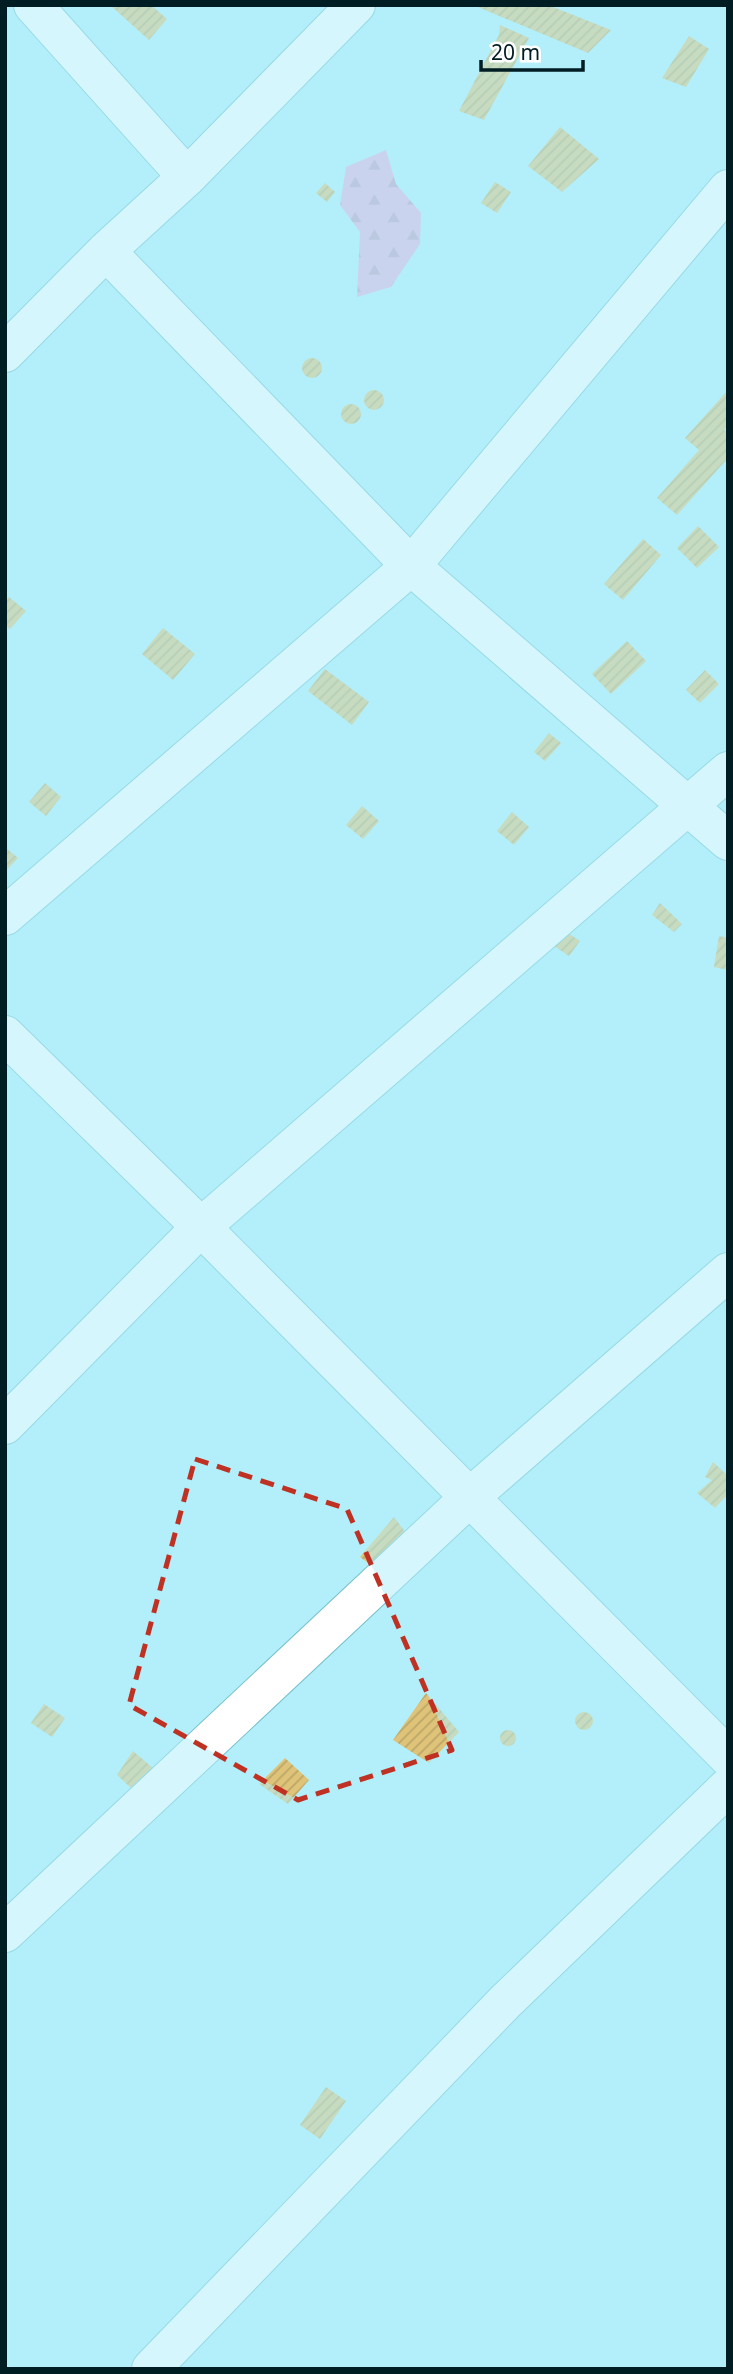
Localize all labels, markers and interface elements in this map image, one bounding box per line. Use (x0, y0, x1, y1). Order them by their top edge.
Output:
scale bar (481, 28, 582, 72)
text: 20 m (491, 38, 540, 66)

